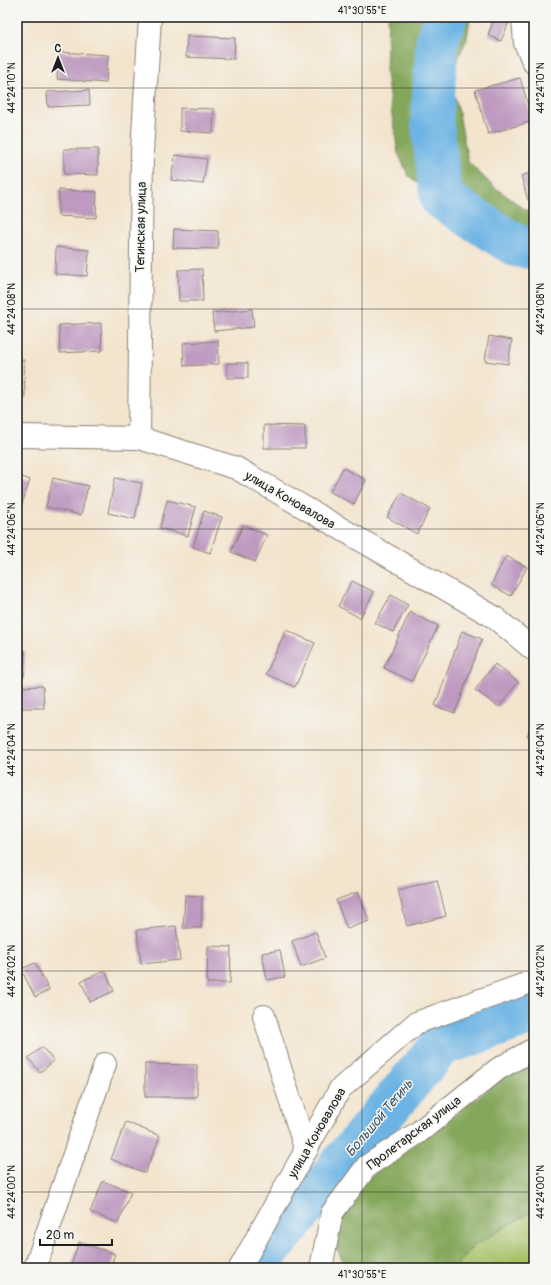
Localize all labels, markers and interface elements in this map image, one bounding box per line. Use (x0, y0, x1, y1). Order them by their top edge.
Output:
text: 41°30'55"E (338, 5, 386, 17)
north arrow (38, 38, 78, 78)
text: С (55, 42, 62, 55)
text: 44°24'10"N (6, 62, 18, 113)
text: 44°24'10"N (535, 62, 547, 113)
street label: Тегинская улица (132, 181, 150, 273)
text: 44°24'08"N (6, 283, 18, 335)
text: 44°24'08"N (535, 283, 547, 335)
street label: улица Коновалова (241, 467, 338, 532)
text: 44°24'06"N (6, 502, 18, 555)
text: 44°24'06"N (535, 502, 547, 555)
text: 44°24'04"N (6, 723, 18, 776)
text: 44°24'04"N (535, 723, 547, 776)
text: 44°24'02"N (6, 944, 18, 997)
text: 44°24'02"N (535, 944, 547, 997)
water label: Большой Тегинь (342, 1075, 417, 1160)
street label: улица Коновалова (284, 1085, 349, 1182)
street label: Пролетарская улица (364, 1092, 464, 1174)
text: 44°24'00"N (6, 1165, 18, 1219)
text: 44°24'00"N (535, 1165, 547, 1219)
scale bar (40, 1221, 112, 1247)
text: 20 m (46, 1228, 75, 1243)
text: 41°30'55"E (338, 1269, 386, 1281)

